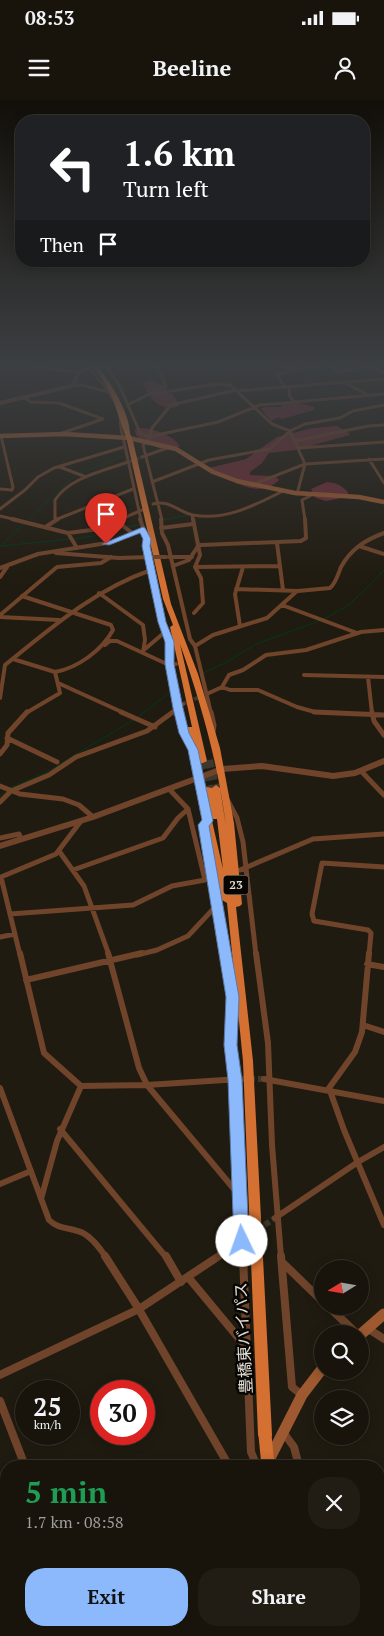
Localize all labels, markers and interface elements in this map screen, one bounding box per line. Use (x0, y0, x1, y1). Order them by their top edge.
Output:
text: 08:53 (25, 5, 74, 30)
text: Beeline (153, 53, 231, 82)
icon: menu (25, 54, 53, 82)
icon: person (331, 54, 359, 82)
text: 1.6 km (123, 130, 235, 176)
icon: left (40, 135, 105, 200)
text: Turn left (123, 174, 209, 203)
icon: arrive (94, 230, 122, 258)
text: Then (40, 232, 84, 257)
pin (85, 493, 127, 544)
icon: arrive (92, 500, 120, 528)
road number: 23 (224, 876, 248, 894)
position arrow (215, 1214, 267, 1266)
north arrow (314, 1260, 369, 1315)
map controls (314, 1260, 369, 1445)
street label: 豊橋東バイパス (229, 1282, 257, 1394)
button: search (314, 1325, 369, 1380)
speed limit sign: 30 (90, 1380, 155, 1445)
text: 25 (33, 1390, 62, 1423)
button: layers (314, 1390, 369, 1445)
text: km/h (34, 1417, 61, 1432)
text: 5 min (25, 1472, 107, 1512)
button: close (308, 1477, 360, 1529)
text: 1.7 km · 08:58 (25, 1511, 123, 1533)
button: Exit (25, 1568, 188, 1626)
button: Share (198, 1568, 360, 1626)

